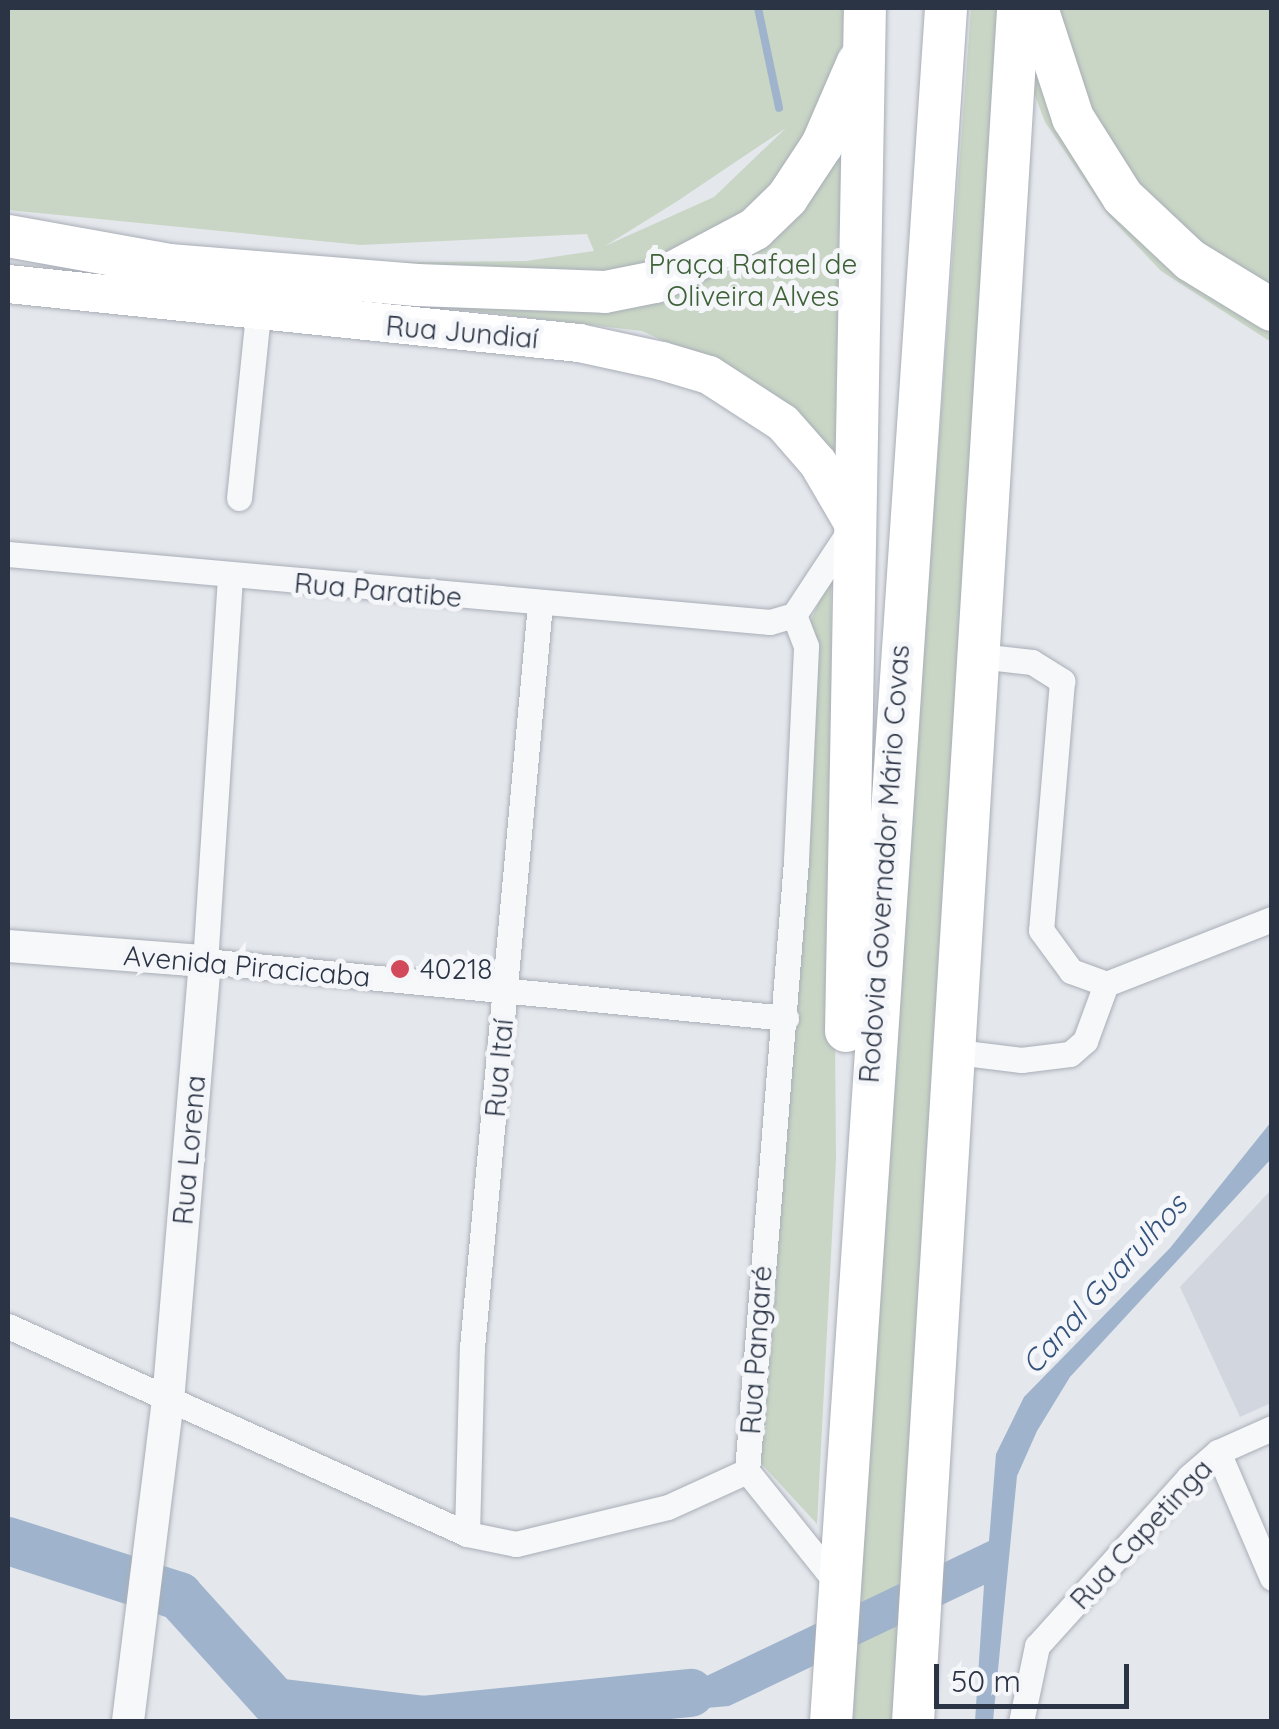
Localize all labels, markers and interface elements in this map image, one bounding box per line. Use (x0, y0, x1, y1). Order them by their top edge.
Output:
park label: Praça Rafael de Oliveira Alves (649, 247, 857, 313)
street label: Rua Jundiaí (384, 309, 540, 355)
street label: Rua Paratibe (293, 566, 463, 614)
street label: Rodovia Governador Mário Covas (852, 644, 916, 1084)
street label: Avenida Piracicaba (122, 938, 372, 994)
place label: 40218 (420, 952, 492, 986)
marker: 40218 (389, 958, 411, 980)
street label: Rua Itaí (478, 1017, 520, 1119)
street label: Rua Lorena (166, 1074, 212, 1226)
water label: Canal Guarulhos (1014, 1187, 1194, 1381)
street label: Rua Pangaré (733, 1265, 779, 1435)
street label: Rua Capetinga (1063, 1452, 1219, 1616)
scale bar (939, 1644, 1134, 1706)
text: 50 m (951, 1662, 1021, 1700)

